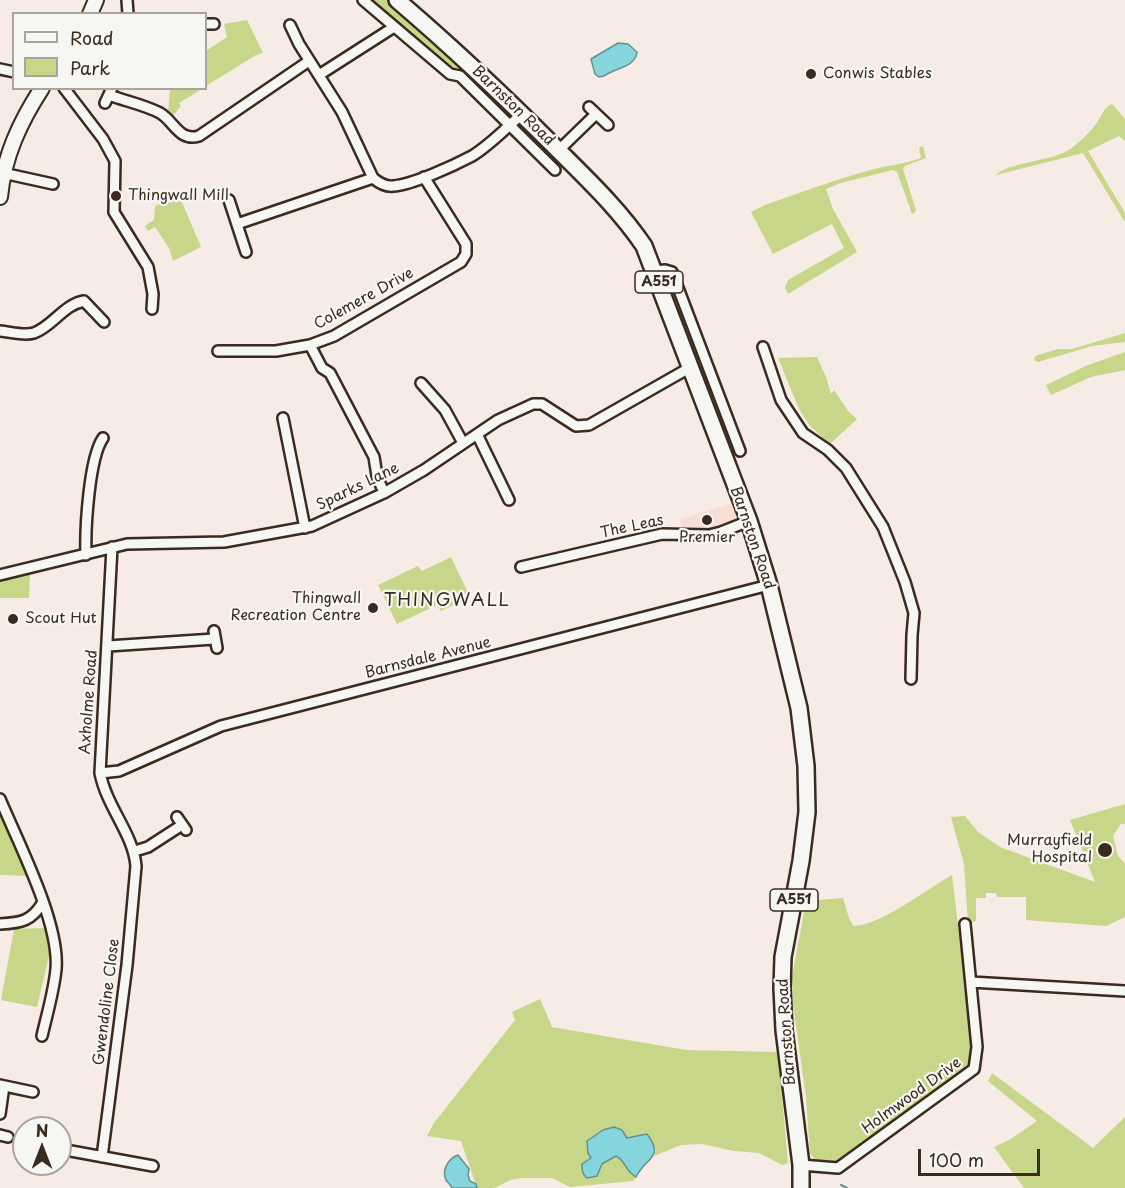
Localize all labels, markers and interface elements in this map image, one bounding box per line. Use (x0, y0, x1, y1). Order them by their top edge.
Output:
legend (12, 12, 207, 90)
text: Road (70, 24, 114, 51)
text: Park (70, 54, 110, 81)
street label: Barnston Road (468, 62, 558, 150)
place label: Conwis Stables (823, 65, 932, 83)
marker: Conwis Stables (804, 67, 818, 81)
place label: Thingwall Mill (128, 187, 229, 205)
marker: Thingwall Mill (109, 189, 123, 203)
street label: Colemere Drive (311, 264, 417, 334)
road number: A551 (635, 271, 683, 293)
street label: Sparks Lane (314, 459, 402, 515)
street label: Barnston Road (726, 484, 778, 592)
street label: The Leas (599, 512, 665, 542)
marker: Premier (700, 513, 714, 527)
place label: Premier (679, 529, 735, 547)
place label: Thingwall Recreation Centre (231, 590, 361, 625)
district label: THINGWALL (385, 590, 509, 612)
marker: Thingwall Recreation Centre (366, 601, 380, 615)
place label: Scout Hut (25, 610, 97, 628)
marker: Scout Hut (6, 612, 20, 626)
street label: Barnsdale Avenue (363, 634, 493, 682)
street label: Axholme Road (76, 649, 102, 755)
place label: Murrayfield Hospital (1007, 832, 1092, 867)
marker: Murrayfield Hospital (1096, 841, 1114, 859)
road number: A551 (770, 889, 818, 911)
street label: Gwendoline Close (90, 938, 124, 1066)
street label: Barnston Road (774, 978, 800, 1086)
street label: Holmwood Drive (859, 1054, 965, 1138)
north arrow (12, 1116, 72, 1176)
text: N (36, 1118, 48, 1142)
scale bar (921, 1137, 1042, 1175)
text: 100 m (929, 1146, 984, 1173)

